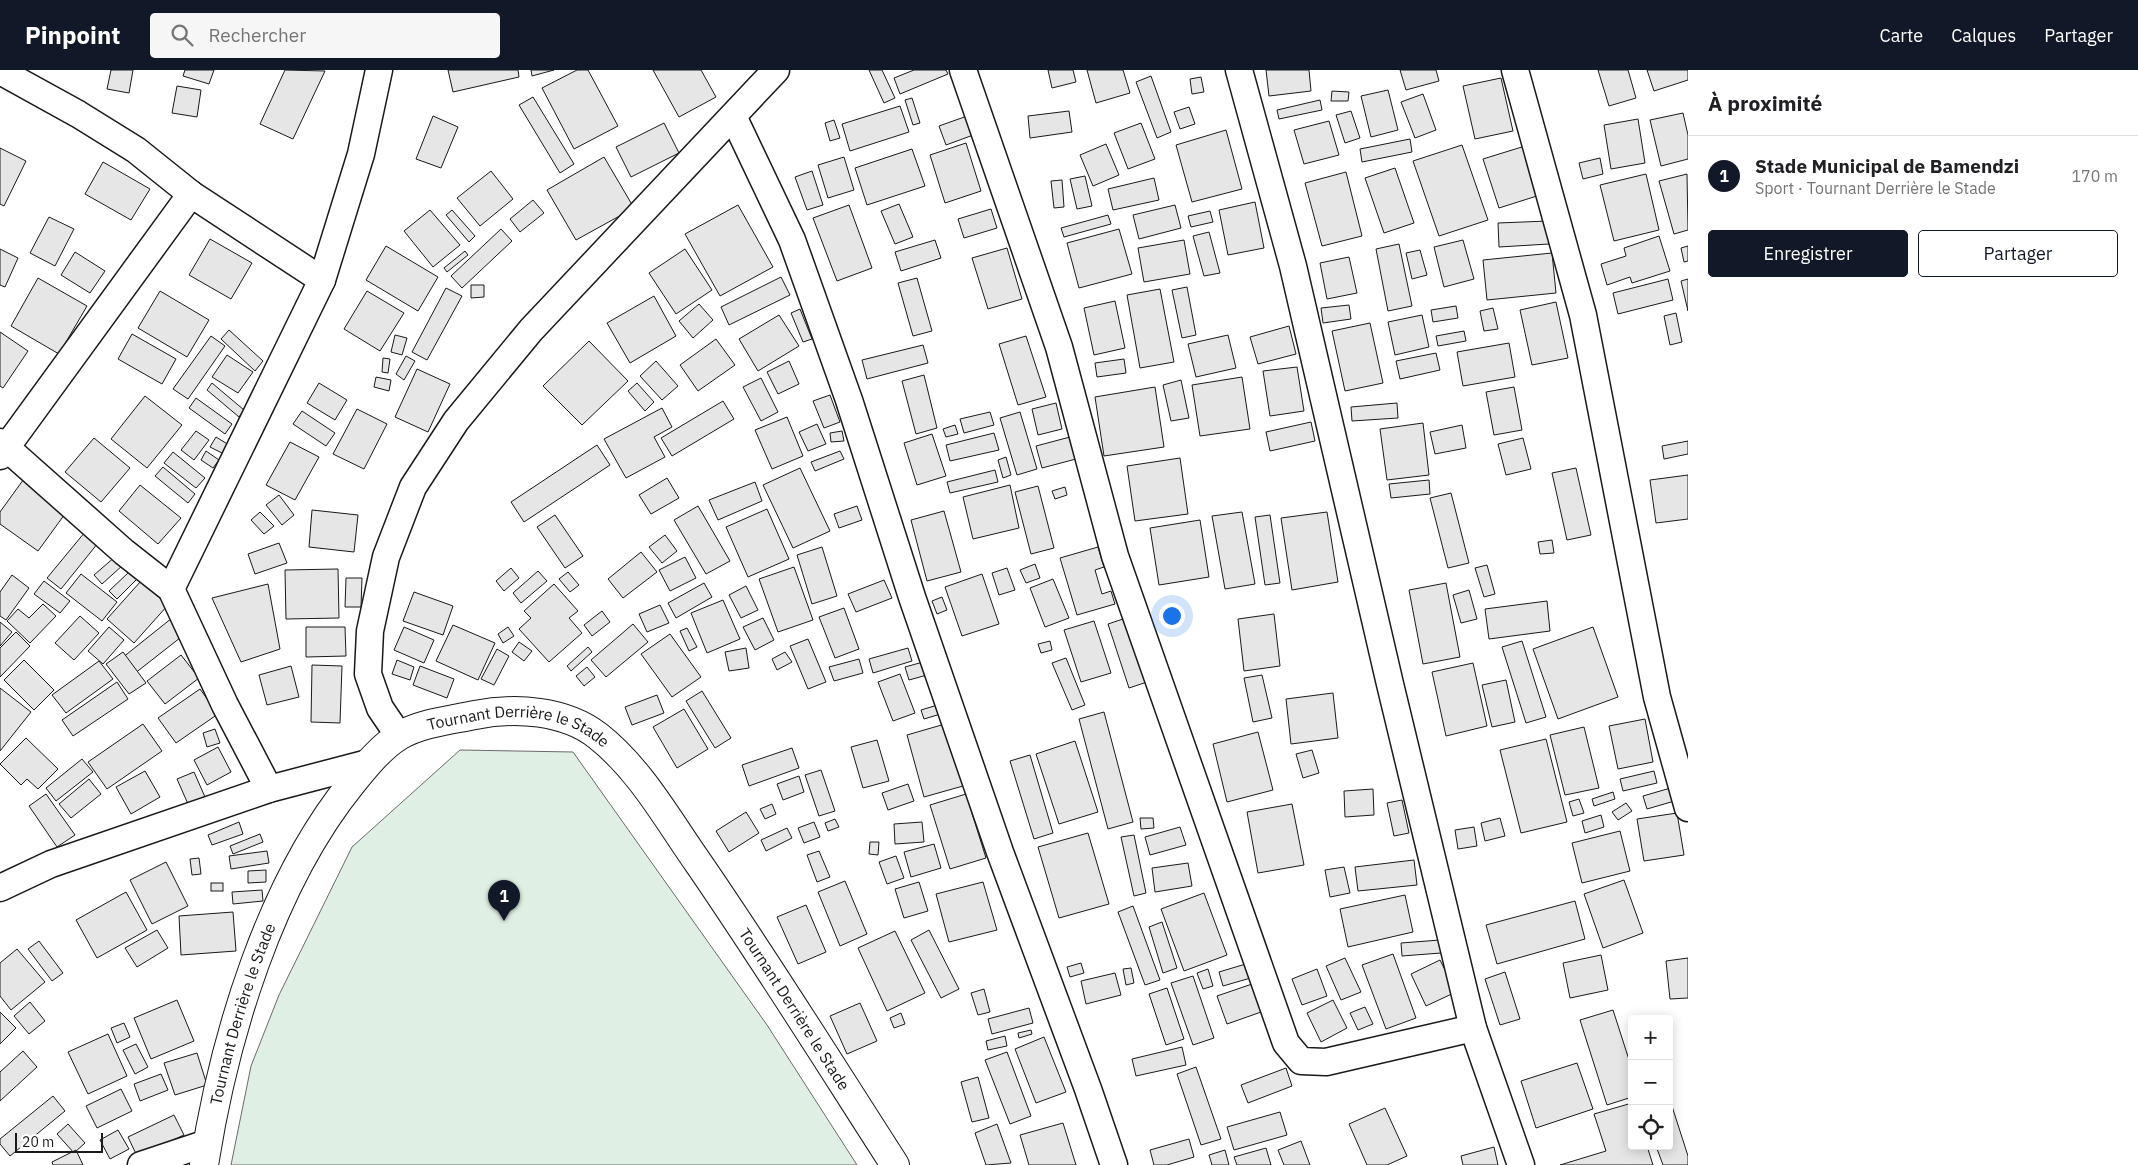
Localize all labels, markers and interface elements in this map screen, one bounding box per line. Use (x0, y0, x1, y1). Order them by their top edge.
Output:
search box (150, 13, 500, 58)
text: Pinpoint (25, 19, 120, 51)
icon: search (168, 21, 196, 49)
text: Rechercher (208, 23, 306, 47)
text: Carte (1880, 24, 1923, 47)
text: Calques (1951, 24, 2016, 47)
text: Partager (2044, 24, 2113, 47)
text: À proximité (1708, 89, 1822, 117)
text: Stade Municipal de Bamendzi (1755, 154, 2019, 178)
text: 1 (1719, 166, 1729, 186)
text: 170 m (2071, 166, 2118, 186)
text: Sport · Tournant Derrière le Stade (1755, 178, 1996, 198)
button: Enregistrer (1708, 230, 1908, 277)
button: Partager (1918, 230, 2118, 277)
your location (1159, 603, 1185, 629)
street label: Tournant Derrière le Stade (425, 701, 614, 752)
pin: 1 (488, 880, 520, 921)
street label: Tournant Derrière le Stade (205, 920, 280, 1107)
street label: Tournant Derrière le Stade (735, 924, 855, 1094)
map controls (1628, 1015, 1673, 1150)
button: + (1628, 1015, 1673, 1060)
button: − (1628, 1060, 1673, 1105)
button: locate (1628, 1105, 1673, 1150)
scale bar (15, 1130, 102, 1153)
text: 20 m (22, 1133, 54, 1151)

